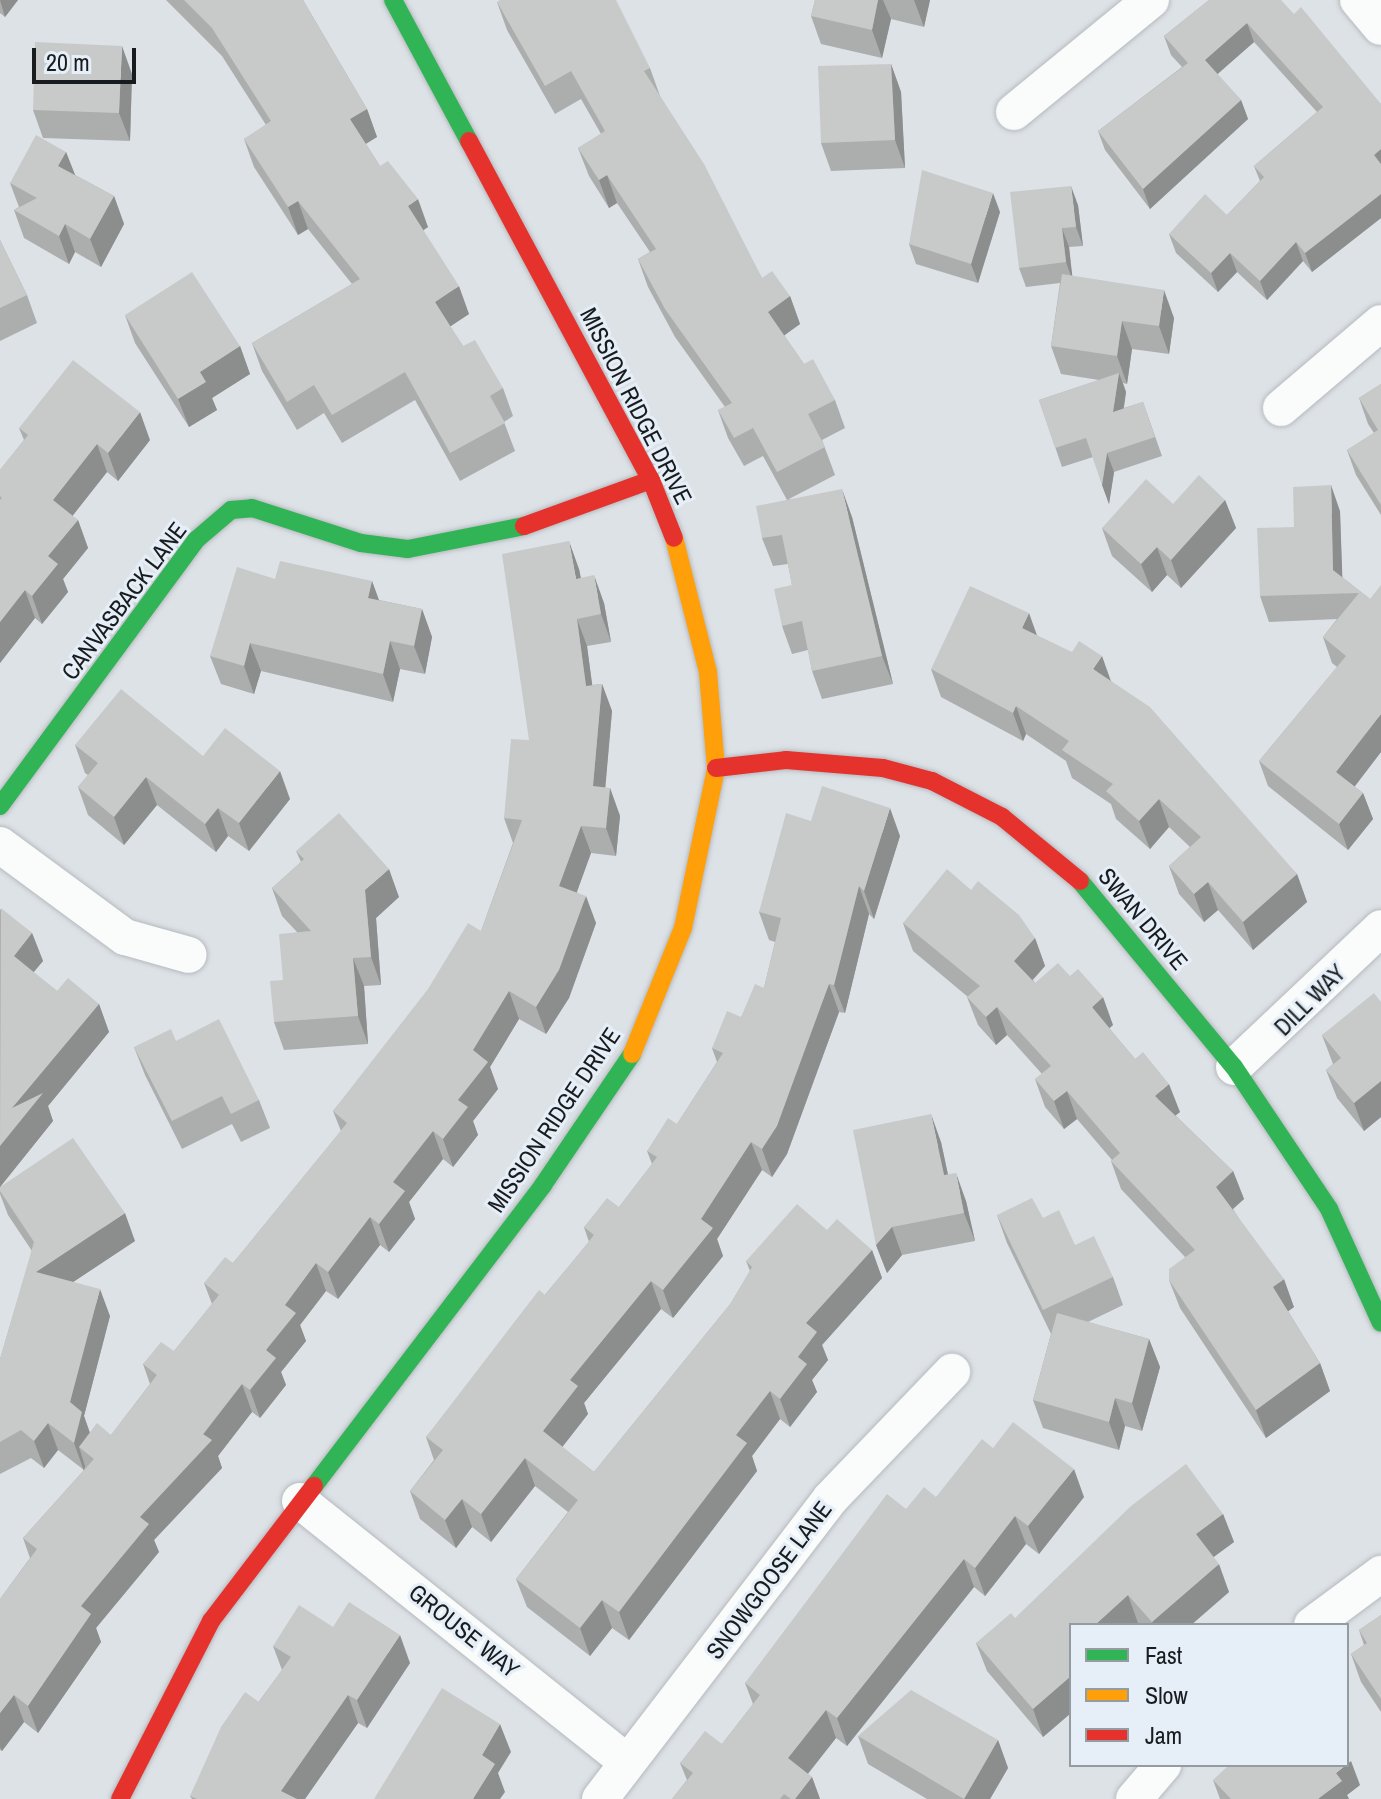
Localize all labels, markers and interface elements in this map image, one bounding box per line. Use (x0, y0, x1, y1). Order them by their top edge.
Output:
scale bar (36, 32, 140, 82)
text: 20 m (46, 46, 90, 78)
street label: MISSION RIDGE DRIVE (574, 303, 698, 509)
street label: CANVASBACK LANE (55, 516, 193, 686)
street label: SWAN DRIVE (1092, 862, 1194, 976)
street label: DILL WAY (1268, 958, 1352, 1042)
street label: MISSION RIDGE DRIVE (482, 1022, 626, 1218)
street label: SNOWGOOSE LANE (700, 1495, 838, 1665)
street label: GROUSE WAY (403, 1578, 525, 1684)
legend (1069, 1623, 1349, 1767)
text: Fast (1145, 1639, 1182, 1671)
text: Slow (1145, 1679, 1188, 1711)
text: Jam (1145, 1719, 1182, 1751)

